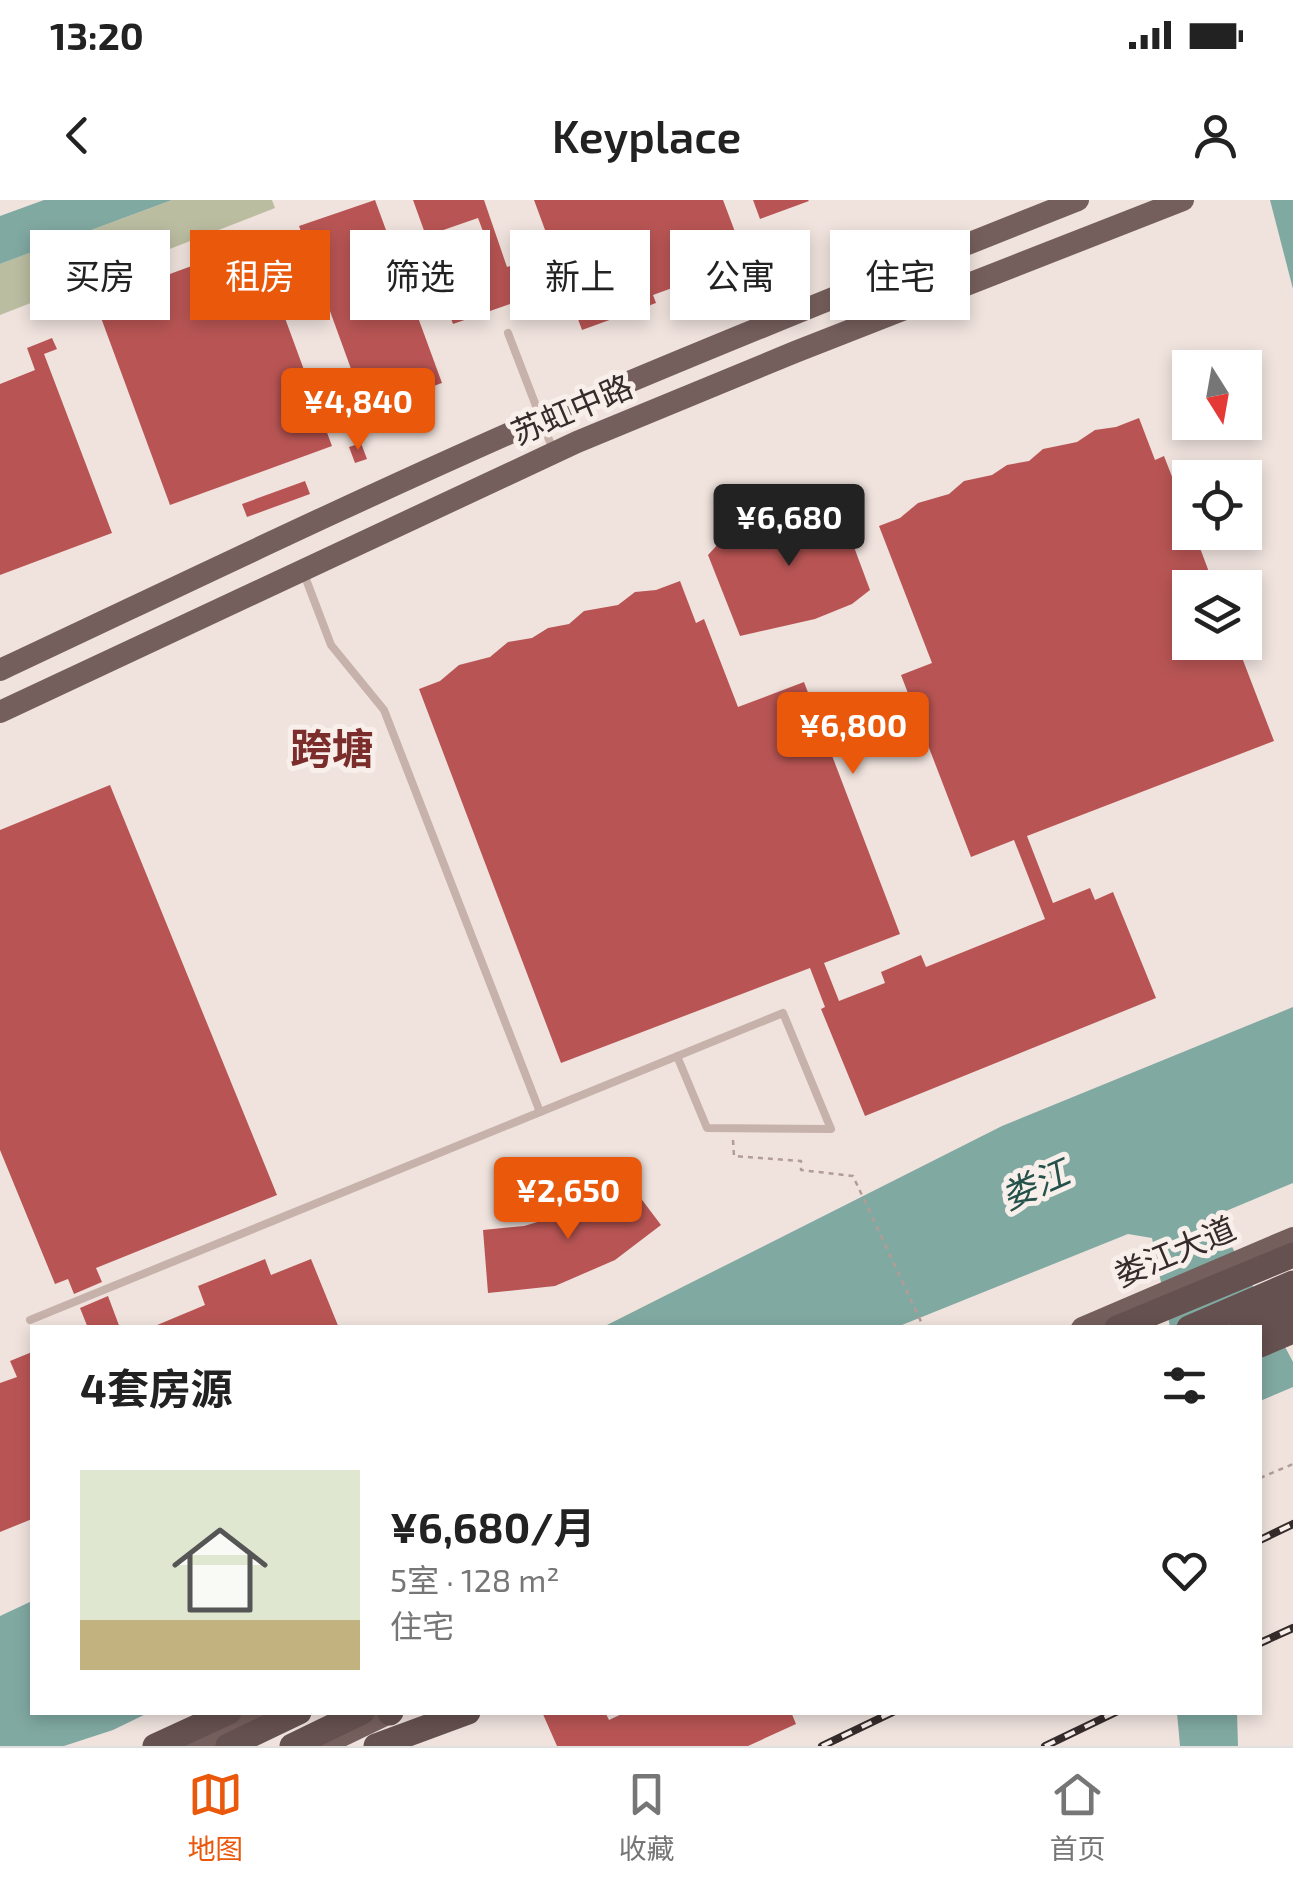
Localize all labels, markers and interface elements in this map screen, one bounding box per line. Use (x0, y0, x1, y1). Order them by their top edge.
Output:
text: 13:20 (50, 12, 144, 58)
icon: back (50, 108, 105, 163)
text: Keyplace (552, 108, 741, 162)
icon: person (1188, 108, 1243, 163)
chip: 买房 (30, 230, 170, 320)
chip: 租房 (190, 230, 330, 320)
chip: 筛选 (350, 230, 490, 320)
chip: 新上 (510, 230, 650, 320)
chip: 公寓 (670, 230, 810, 320)
chip: 住宅 (830, 230, 970, 320)
north arrow (1172, 350, 1262, 440)
map controls (1172, 350, 1262, 660)
street label: 苏虹中路 (505, 366, 638, 451)
pin: ¥4,840 (277, 368, 439, 453)
text: ¥4,840 (303, 381, 413, 419)
button: locate (1172, 460, 1262, 550)
pin: ¥6,680 (708, 484, 870, 569)
text: ¥6,680 (736, 497, 842, 535)
button: layers (1172, 570, 1262, 660)
pin: ¥6,800 (772, 692, 934, 777)
text: ¥6,800 (799, 705, 907, 743)
district label: 跨塘 (290, 722, 374, 772)
water label: 娄江 (994, 1148, 1078, 1217)
pin: ¥2,650 (487, 1157, 649, 1242)
text: ¥2,650 (516, 1170, 620, 1208)
street label: 娄江大道 (1108, 1208, 1241, 1293)
icon: filters (1157, 1358, 1212, 1413)
text: 4套房源 (80, 1362, 233, 1412)
text: ¥6,680/月 (390, 1501, 596, 1551)
icon: home (160, 1510, 280, 1630)
icon: heart (1157, 1543, 1212, 1598)
text: 5室 · 128 m² (390, 1560, 560, 1598)
text: 住宅 (390, 1606, 454, 1644)
tab: 地图 (187, 1767, 244, 1867)
tab: 收藏 (618, 1767, 675, 1867)
tab: 首页 (1049, 1767, 1106, 1867)

